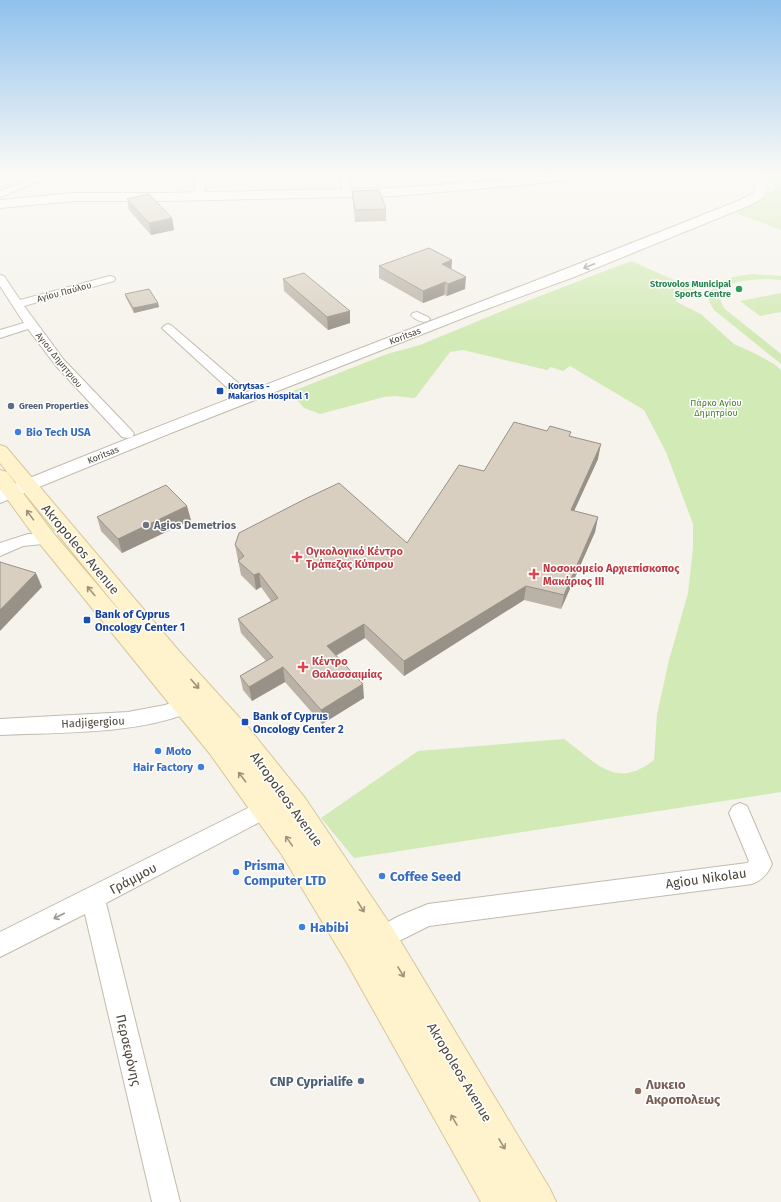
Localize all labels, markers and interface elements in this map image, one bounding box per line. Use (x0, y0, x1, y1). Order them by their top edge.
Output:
one-way arrow (584, 263, 596, 270)
place label: Strovolos Municipal Sports Centre (650, 279, 731, 299)
street label: Αγίου Παύλου (36, 280, 92, 304)
marker: Strovolos Municipal Sports Centre (734, 284, 744, 294)
street label: Koritsas (388, 325, 422, 347)
street label: Αγιου Δημητριου (34, 330, 84, 390)
place label: Korytsas - Makarios Hospital 1 (228, 381, 308, 401)
marker: Korytsas - Makarios Hospital 1 (215, 386, 225, 396)
park label: Πάρκο Αγίου Δημητρίου (690, 398, 742, 418)
marker: Green Properties (6, 401, 16, 411)
place label: Green Properties (19, 401, 89, 411)
place label: Bio Tech USA (26, 426, 91, 439)
marker: Bio Tech USA (13, 427, 23, 437)
street label: Koritsas (86, 444, 120, 466)
street label: Akropoleos Avenue (39, 501, 123, 597)
one-way arrow (26, 510, 34, 521)
place label: Agios Demetrios (153, 519, 237, 532)
marker: Agios Demetrios (141, 520, 151, 530)
place label: Ογκολογικό Κέντρο Τράπεζας Κύπρου (306, 545, 403, 571)
marker: Ογκολογικό Κέντρο Τράπεζας Κύπρου (291, 551, 303, 563)
place label: Νοσοκομείο Αρχιεπίσκοπος Μακάριος ΙΙΙ (543, 562, 680, 588)
marker: Νοσοκομείο Αρχιεπίσκοπος Μακάριος ΙΙΙ (528, 568, 540, 580)
one-way arrow (86, 586, 95, 597)
place label: Bank of Cyprus Oncology Center 1 (95, 608, 185, 634)
marker: Bank of Cyprus Oncology Center 1 (82, 615, 92, 625)
place label: Κέντρο Θαλασσαιμίας (312, 655, 383, 681)
marker: Κέντρο Θαλασσαιμίας (297, 661, 309, 673)
one-way arrow (190, 679, 200, 689)
place label: Bank of Cyprus Oncology Center 2 (253, 710, 344, 736)
street label: Hadjigergiou (61, 714, 125, 731)
marker: Bank of Cyprus Oncology Center 2 (240, 717, 250, 727)
place label: Moto (166, 745, 192, 758)
marker: Moto (153, 746, 163, 756)
street label: Akropoleos Avenue (247, 749, 326, 849)
place label: Hair Factory (133, 761, 193, 774)
marker: Hair Factory (196, 762, 206, 772)
one-way arrow (238, 772, 247, 783)
one-way arrow (285, 836, 293, 847)
place label: Prisma Computer LTD (244, 858, 327, 888)
street label: Γράμμου (107, 860, 159, 897)
street label: Agiou Nikolau (665, 865, 747, 892)
marker: Prisma Computer LTD (231, 867, 241, 877)
place label: Coffee Seed (390, 869, 461, 884)
marker: Coffee Seed (377, 871, 387, 881)
one-way arrow (357, 901, 365, 913)
one-way arrow (53, 913, 65, 920)
place label: Habibi (310, 920, 349, 935)
marker: Habibi (297, 922, 307, 932)
one-way arrow (397, 966, 405, 978)
street label: Περσεφόνης (113, 1013, 144, 1087)
street label: Akropoleos Avenue (424, 1020, 495, 1124)
place label: CNP Cyprialife (270, 1074, 353, 1089)
marker: CNP Cyprialife (356, 1076, 366, 1086)
place label: Λυκειο Ακροπολεως (645, 1077, 721, 1107)
marker: Λυκειο Ακροπολεως (633, 1086, 643, 1096)
one-way arrow (449, 1114, 457, 1126)
one-way arrow (499, 1138, 507, 1150)

